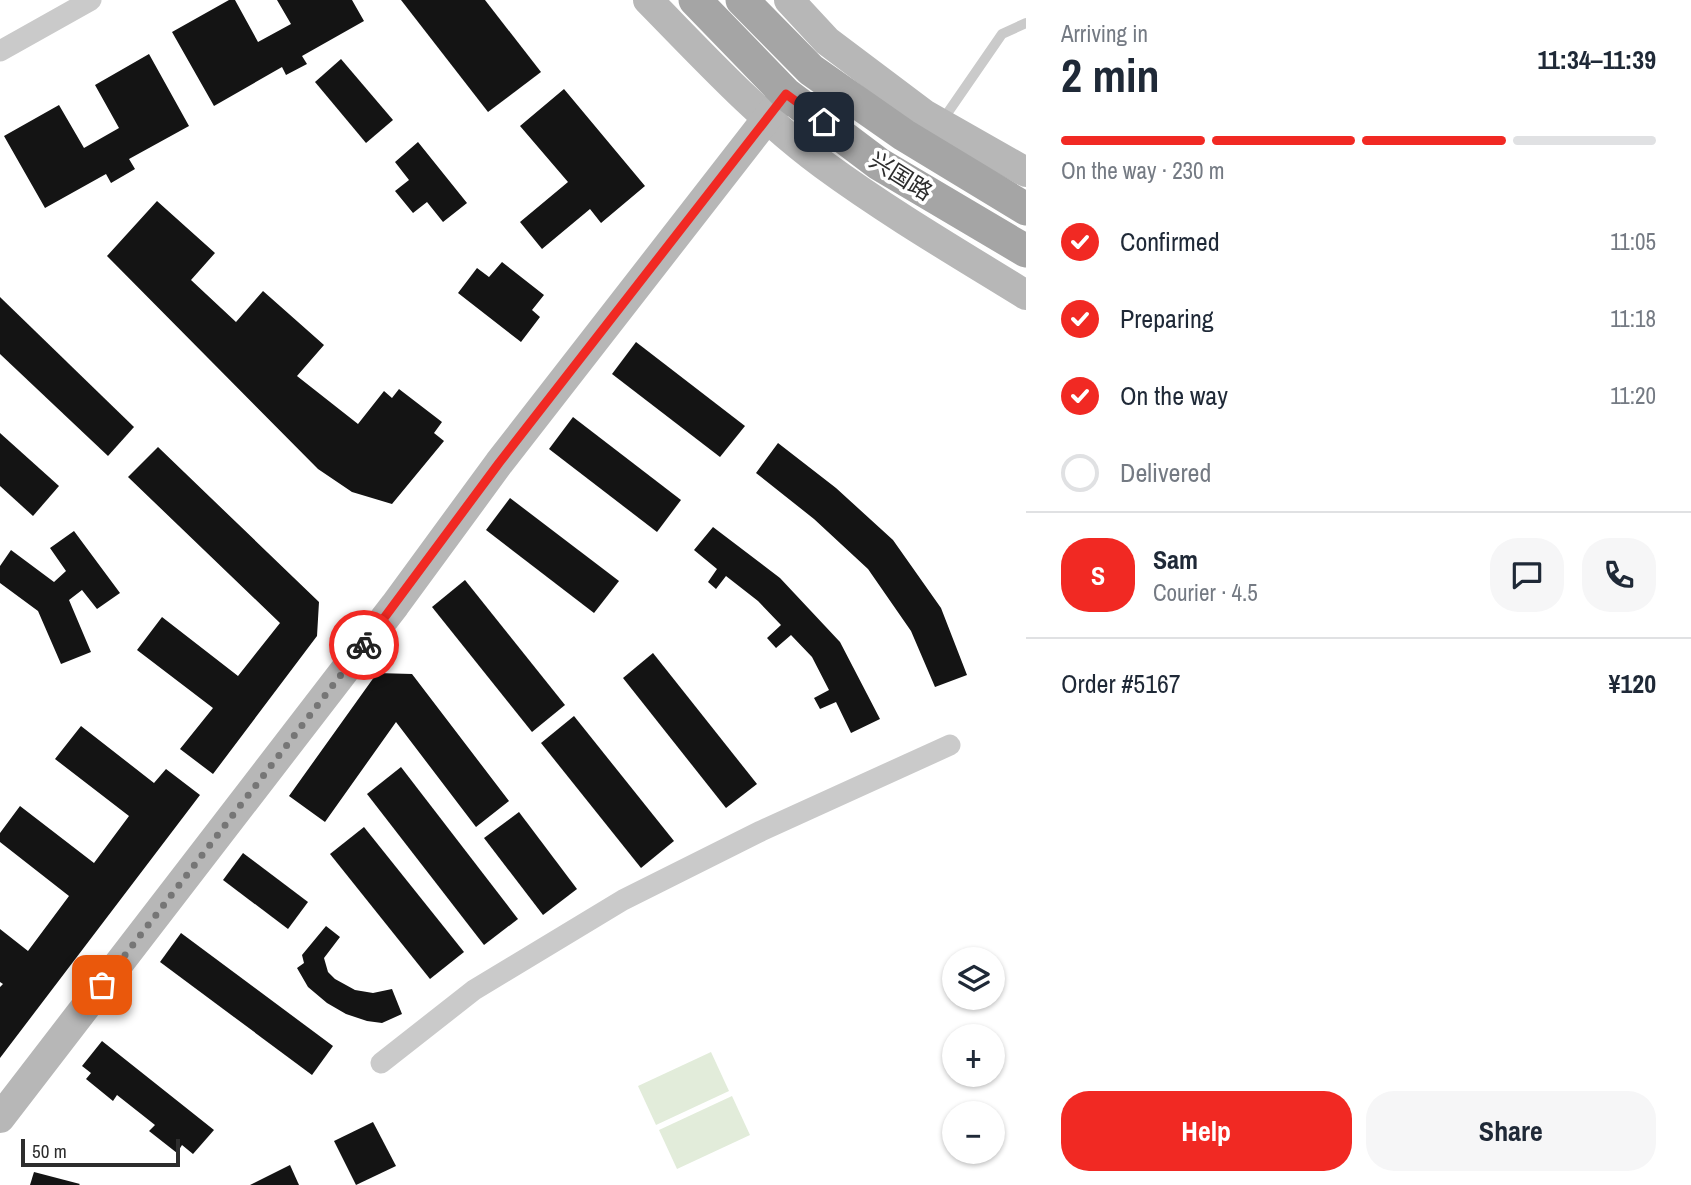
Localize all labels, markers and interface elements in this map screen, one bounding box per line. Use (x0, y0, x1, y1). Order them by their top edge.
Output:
text: Arriving in (1061, 18, 1148, 49)
text: 11:34–11:39 (1537, 42, 1656, 77)
text: 2 min (1061, 44, 1160, 106)
pin (794, 92, 854, 152)
icon: home (805, 103, 843, 141)
street label: 兴国路 (864, 144, 939, 207)
text: On the way · 230 m (1061, 155, 1225, 186)
icon: check (1061, 223, 1099, 261)
text: Confirmed (1120, 224, 1220, 259)
text: 11:05 (1610, 226, 1656, 257)
icon: check (1061, 300, 1099, 338)
text: Preparing (1120, 301, 1214, 336)
text: 11:18 (1610, 303, 1656, 334)
icon: check (1061, 377, 1099, 415)
text: On the way (1120, 378, 1228, 413)
text: 11:20 (1610, 380, 1656, 411)
text: Delivered (1120, 455, 1211, 490)
button: chat (1490, 538, 1564, 612)
button: phone (1582, 538, 1656, 612)
text: Sam (1153, 542, 1198, 577)
text: S (1091, 558, 1105, 593)
text: Courier · 4.5 (1153, 577, 1258, 608)
courier (329, 610, 399, 680)
icon: bike (345, 626, 383, 664)
text: Order #5167 (1061, 666, 1181, 701)
text: ¥120 (1609, 666, 1656, 701)
map controls (942, 947, 1005, 1164)
button: layers (942, 947, 1005, 1010)
pin (72, 955, 132, 1015)
icon: bag (83, 966, 121, 1004)
button: + (942, 1024, 1005, 1087)
button: Help (1061, 1091, 1352, 1171)
button: Share (1366, 1091, 1656, 1171)
button: − (942, 1101, 1005, 1164)
scale bar (21, 1136, 180, 1168)
text: 50 m (32, 1138, 67, 1164)

